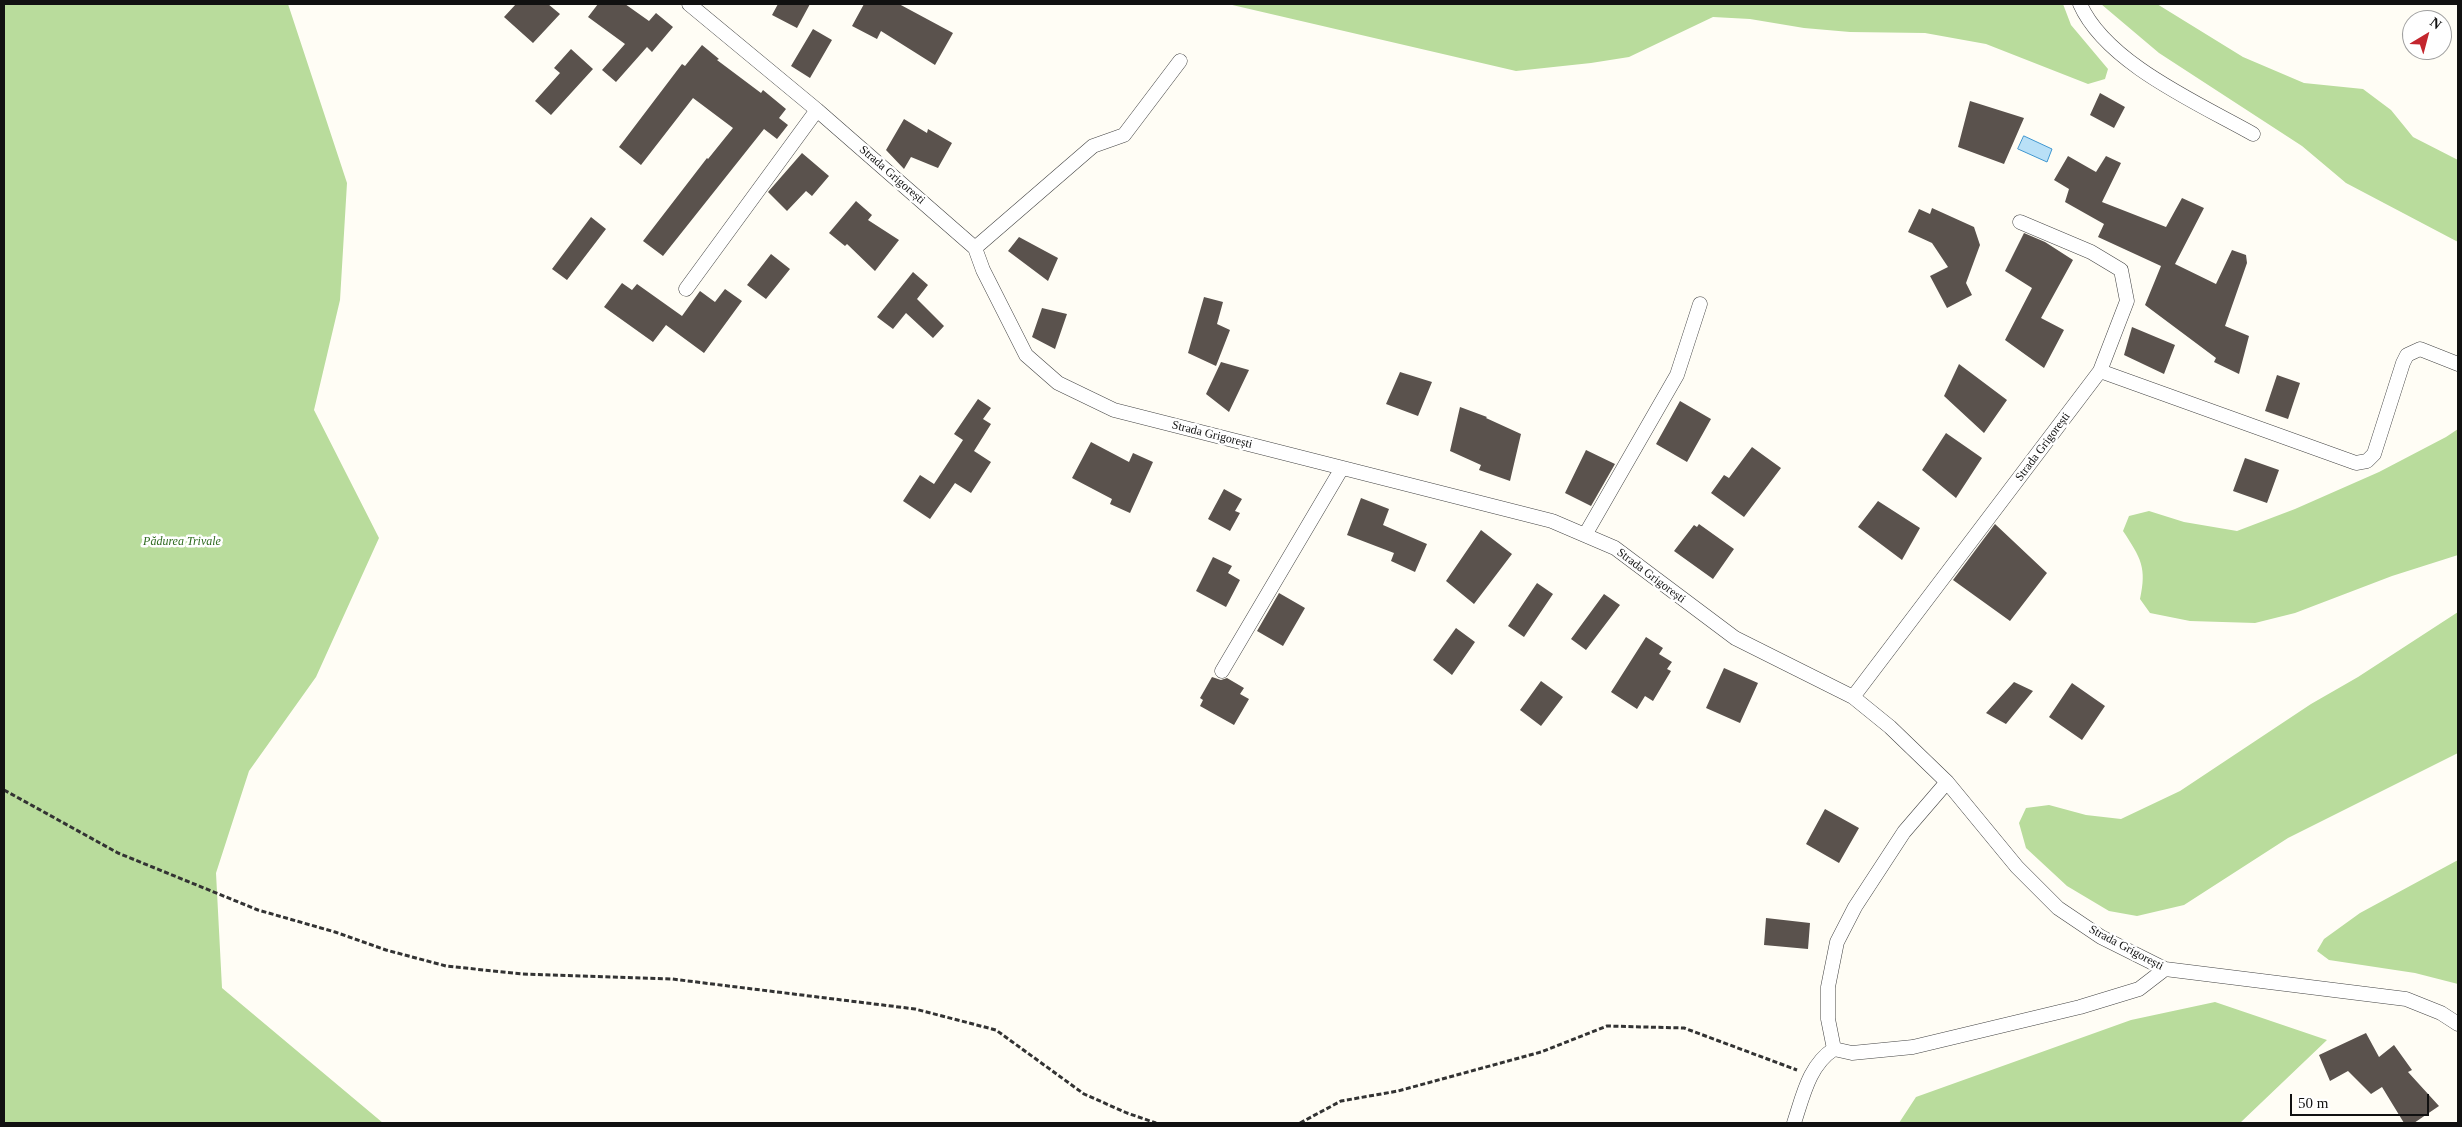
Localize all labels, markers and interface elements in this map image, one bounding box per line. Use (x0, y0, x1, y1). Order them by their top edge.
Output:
north arrow (2402, 10, 2452, 60)
text: N (2427, 14, 2444, 32)
street label: Strada Grigorești (856, 143, 928, 207)
street label: Strada Grigorești (2012, 410, 2074, 484)
street label: Strada Grigorești (1170, 418, 1254, 452)
park label: Pădurea Trivale (143, 535, 221, 549)
street label: Strada Grigorești (1614, 545, 1688, 607)
street label: Strada Grigorești (2086, 922, 2166, 974)
scale bar (2292, 1084, 2431, 1116)
text: 50 m (2298, 1095, 2328, 1111)

